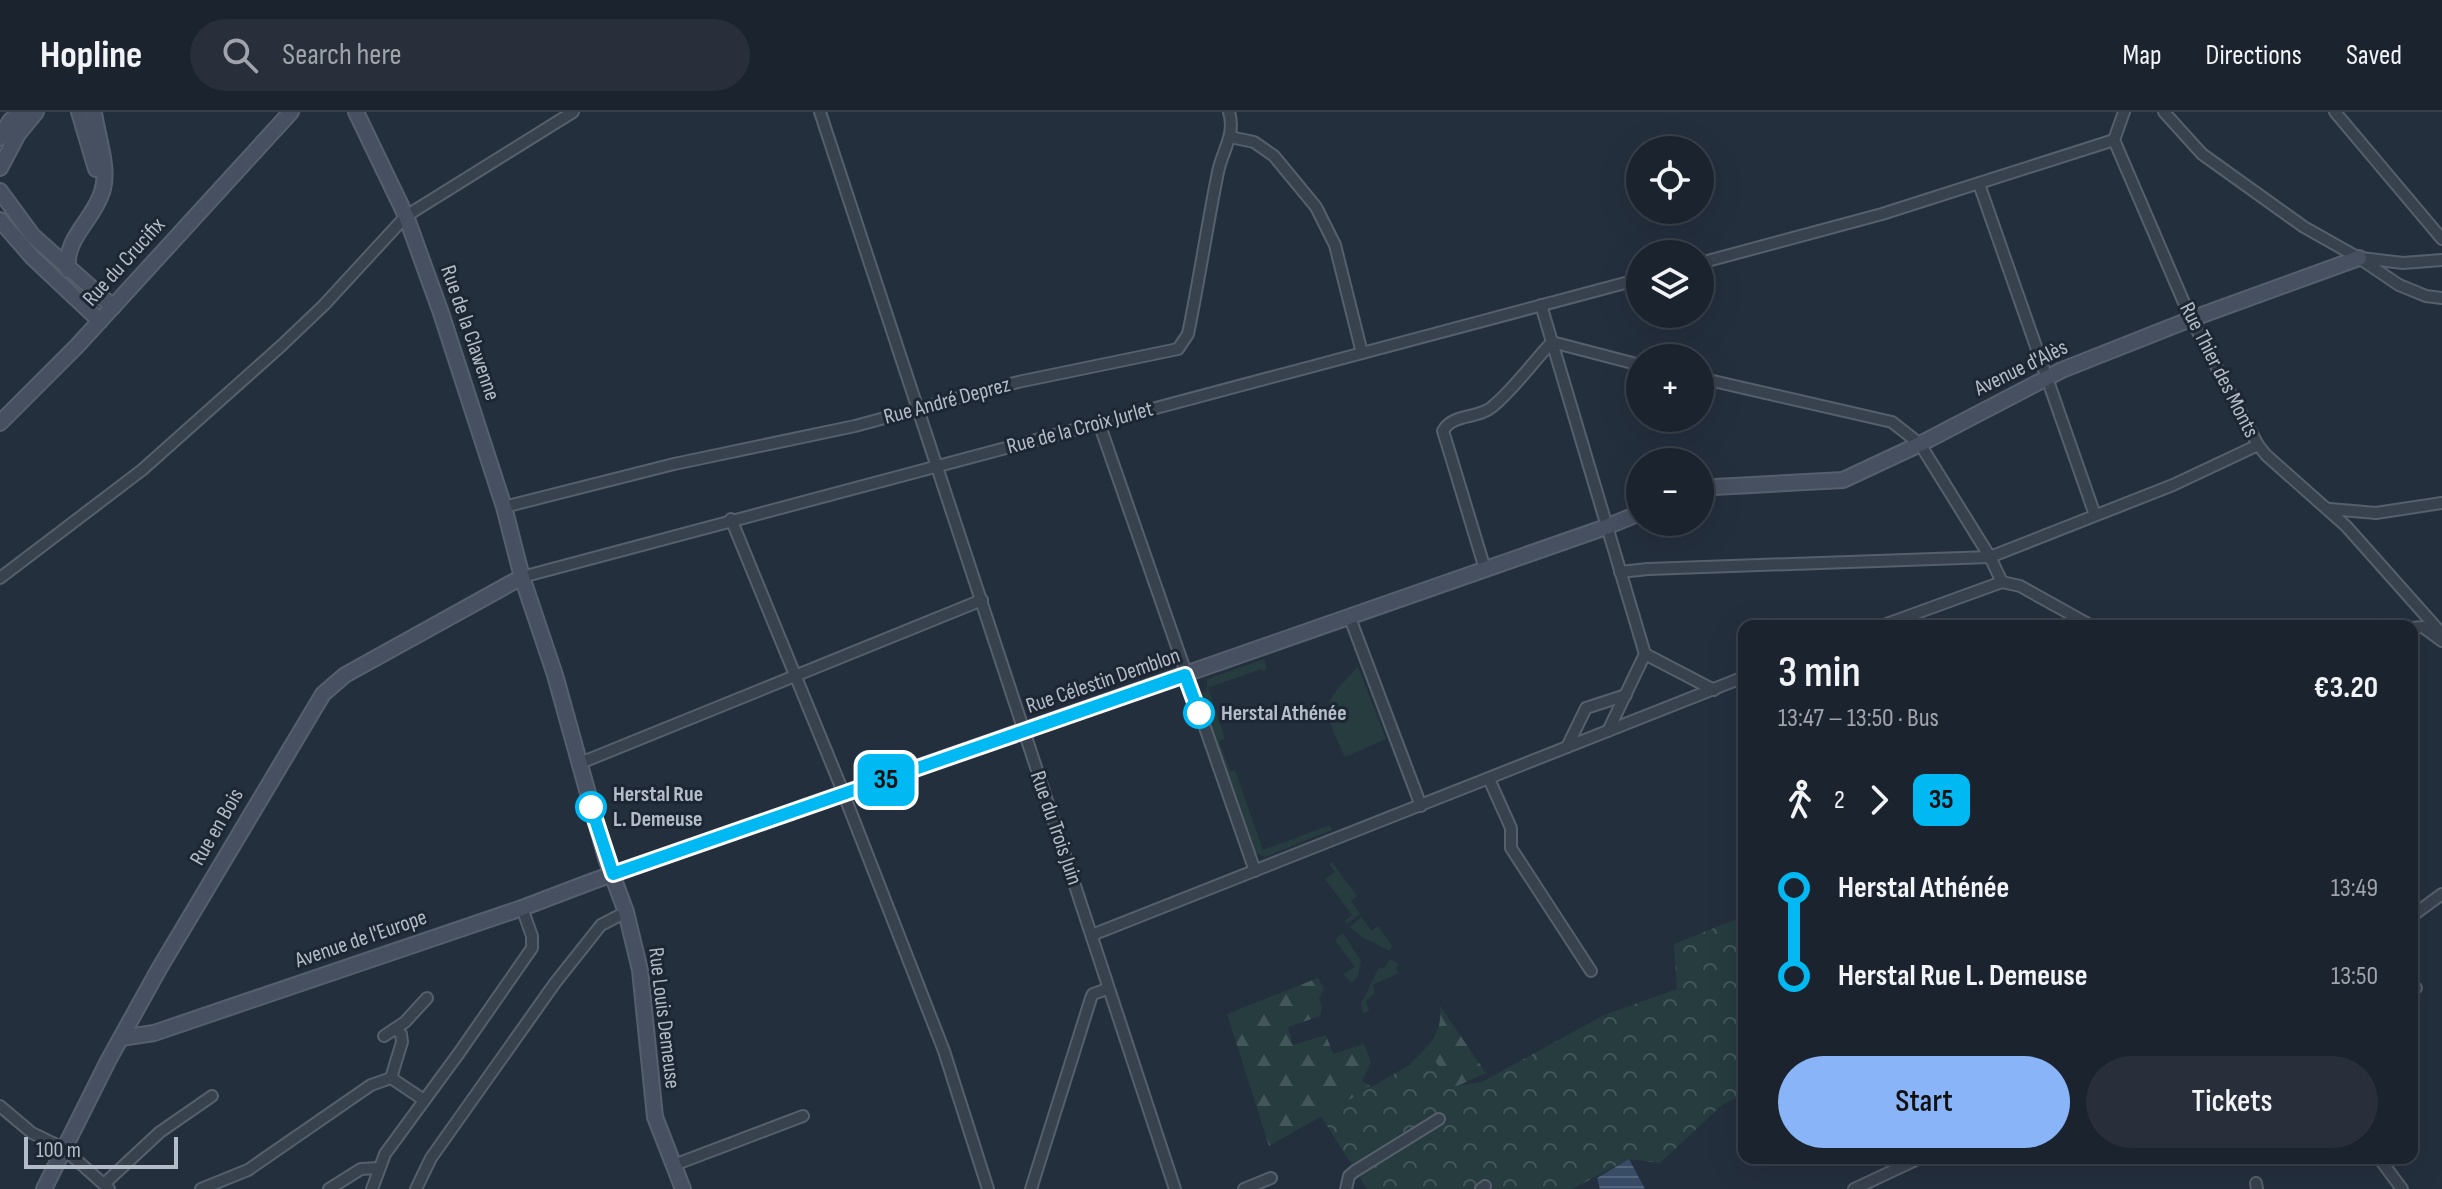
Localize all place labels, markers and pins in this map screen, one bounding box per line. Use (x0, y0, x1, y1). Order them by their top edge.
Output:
marker: Herstal Athénée (1184, 698, 1214, 728)
place label: Herstal Athénée (1221, 700, 1347, 727)
place label: Herstal Rue L. Demeuse (613, 781, 703, 833)
marker: Herstal Rue L. Demeuse (576, 792, 606, 822)

